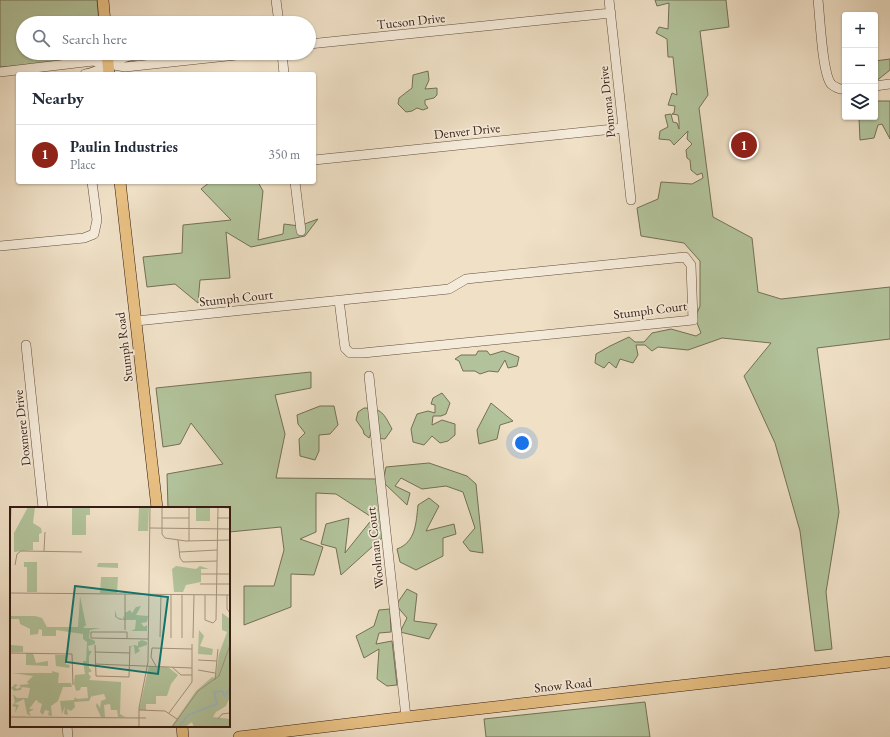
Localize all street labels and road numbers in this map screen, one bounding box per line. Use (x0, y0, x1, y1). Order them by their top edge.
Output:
street label: Tucson Drive (376, 9, 446, 33)
street label: Pomona Drive (595, 65, 619, 139)
street label: Denver Drive (433, 119, 501, 143)
street label: Stumph Court (198, 286, 274, 310)
street label: Stumph Court (612, 297, 688, 323)
street label: Stumph Road (111, 311, 137, 383)
street label: Doxmere Drive (10, 389, 34, 467)
street label: Woolman Court (362, 506, 388, 590)
street label: Snow Road (533, 673, 593, 696)

